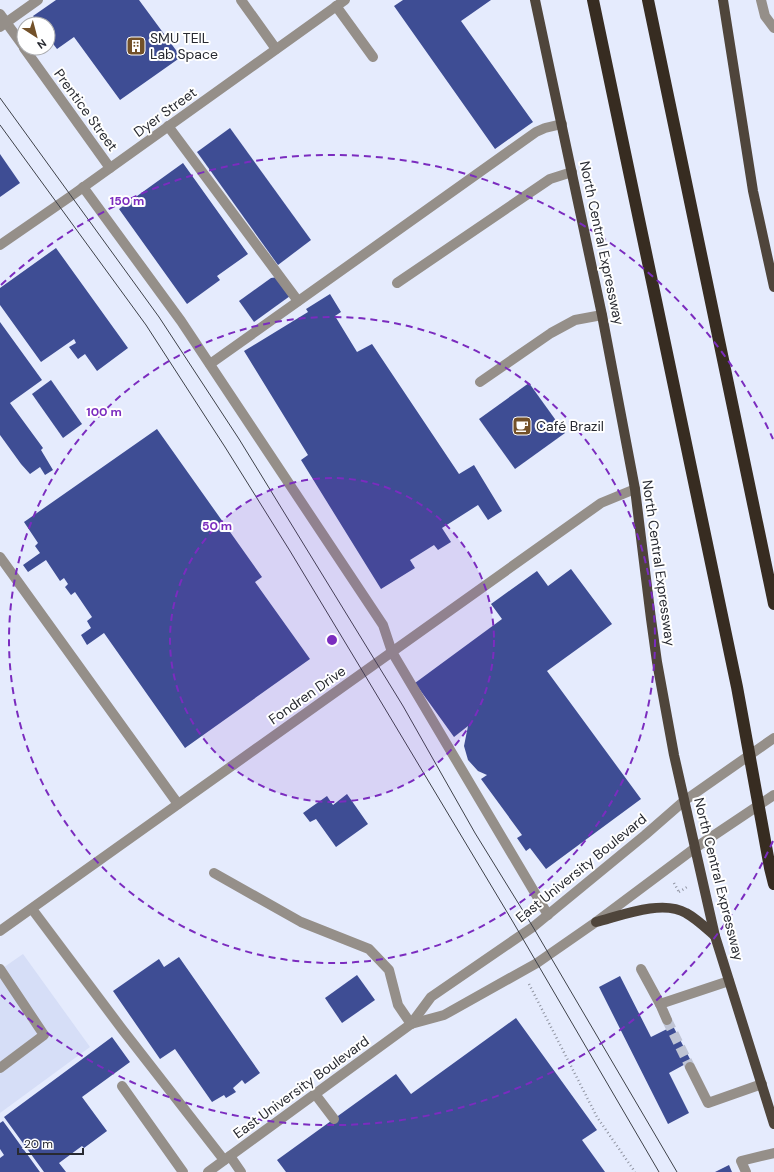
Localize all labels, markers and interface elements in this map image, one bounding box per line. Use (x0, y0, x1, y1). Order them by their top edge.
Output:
north arrow (16, 16, 56, 56)
place label: SMU TEIL Lab Space (150, 29, 218, 63)
building icon: SMU TEIL Lab Space (125, 35, 147, 57)
text: N (35, 36, 49, 52)
street label: Prentice Street (50, 65, 122, 155)
street label: Dyer Street (130, 83, 200, 141)
street label: North Central Expressway (576, 159, 628, 327)
text: 150 m (110, 193, 144, 209)
text: 100 m (86, 404, 122, 420)
cafe icon: Café Brazil (511, 415, 533, 437)
place label: Café Brazil (536, 417, 604, 435)
street label: North Central Expressway (638, 479, 680, 647)
text: 50 m (202, 518, 232, 534)
centre of rings (325, 633, 339, 647)
street label: Fondren Drive (265, 662, 349, 728)
street label: North Central Expressway (690, 796, 748, 963)
street label: East University Boulevard (512, 810, 650, 926)
street label: East University Boulevard (230, 1032, 372, 1142)
scale bar (18, 1130, 83, 1156)
text: 20 m (24, 1136, 53, 1152)

